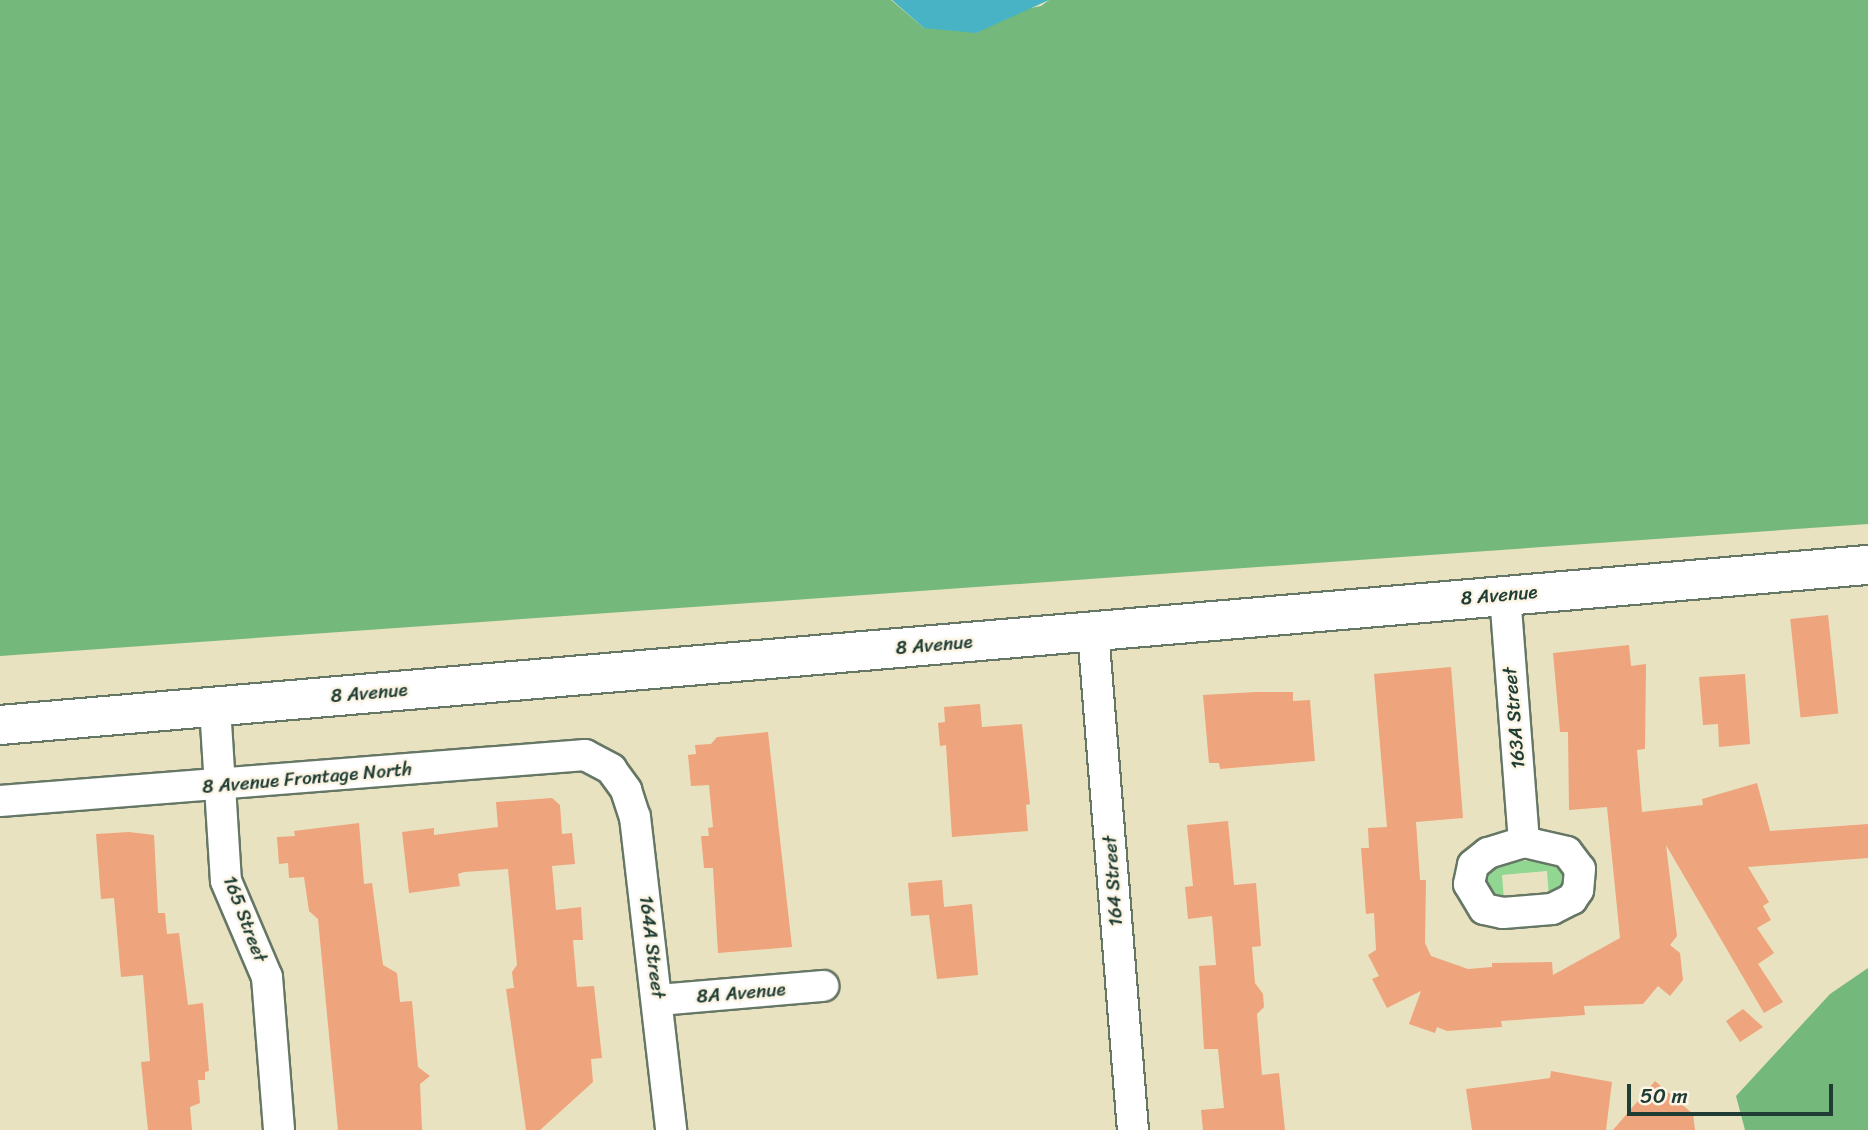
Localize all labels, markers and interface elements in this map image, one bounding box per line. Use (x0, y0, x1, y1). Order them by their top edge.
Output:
street label: 8 Avenue (1460, 580, 1538, 610)
street label: 8 Avenue (895, 630, 973, 660)
street label: 163A Street (1498, 666, 1530, 770)
street label: 8 Avenue (330, 678, 408, 708)
street label: 8 Avenue Frontage North (202, 758, 412, 798)
street label: 164 Street (1098, 835, 1128, 927)
street label: 165 Street (218, 873, 272, 965)
street label: 164A Street (634, 894, 670, 1000)
street label: 8A Avenue (695, 978, 787, 1008)
scale bar (1630, 1070, 1836, 1114)
text: 50 m (1640, 1077, 1688, 1115)

